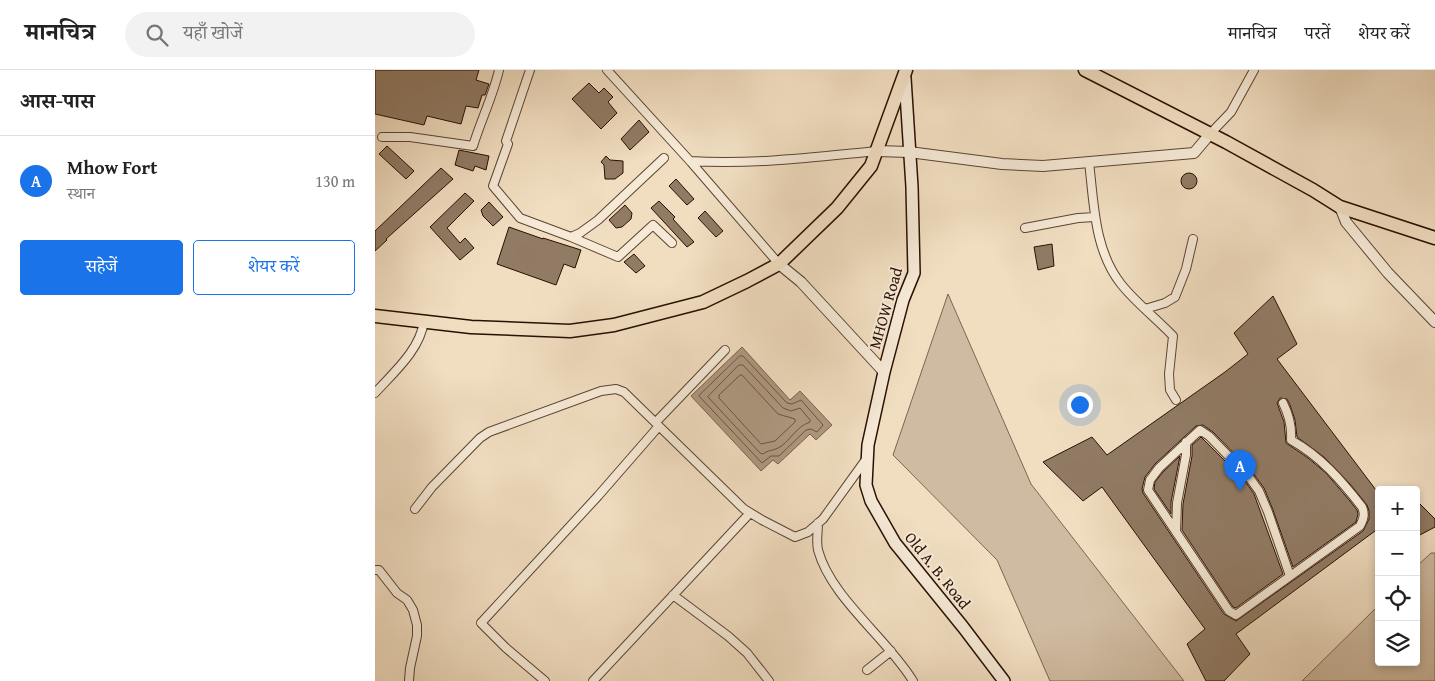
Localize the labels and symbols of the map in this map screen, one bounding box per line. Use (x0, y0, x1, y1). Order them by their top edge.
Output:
street label: MHOW Road (862, 264, 908, 352)
your location (1067, 392, 1093, 418)
pin: A (1224, 450, 1256, 491)
street label: Old A. B. Road (899, 526, 977, 614)

